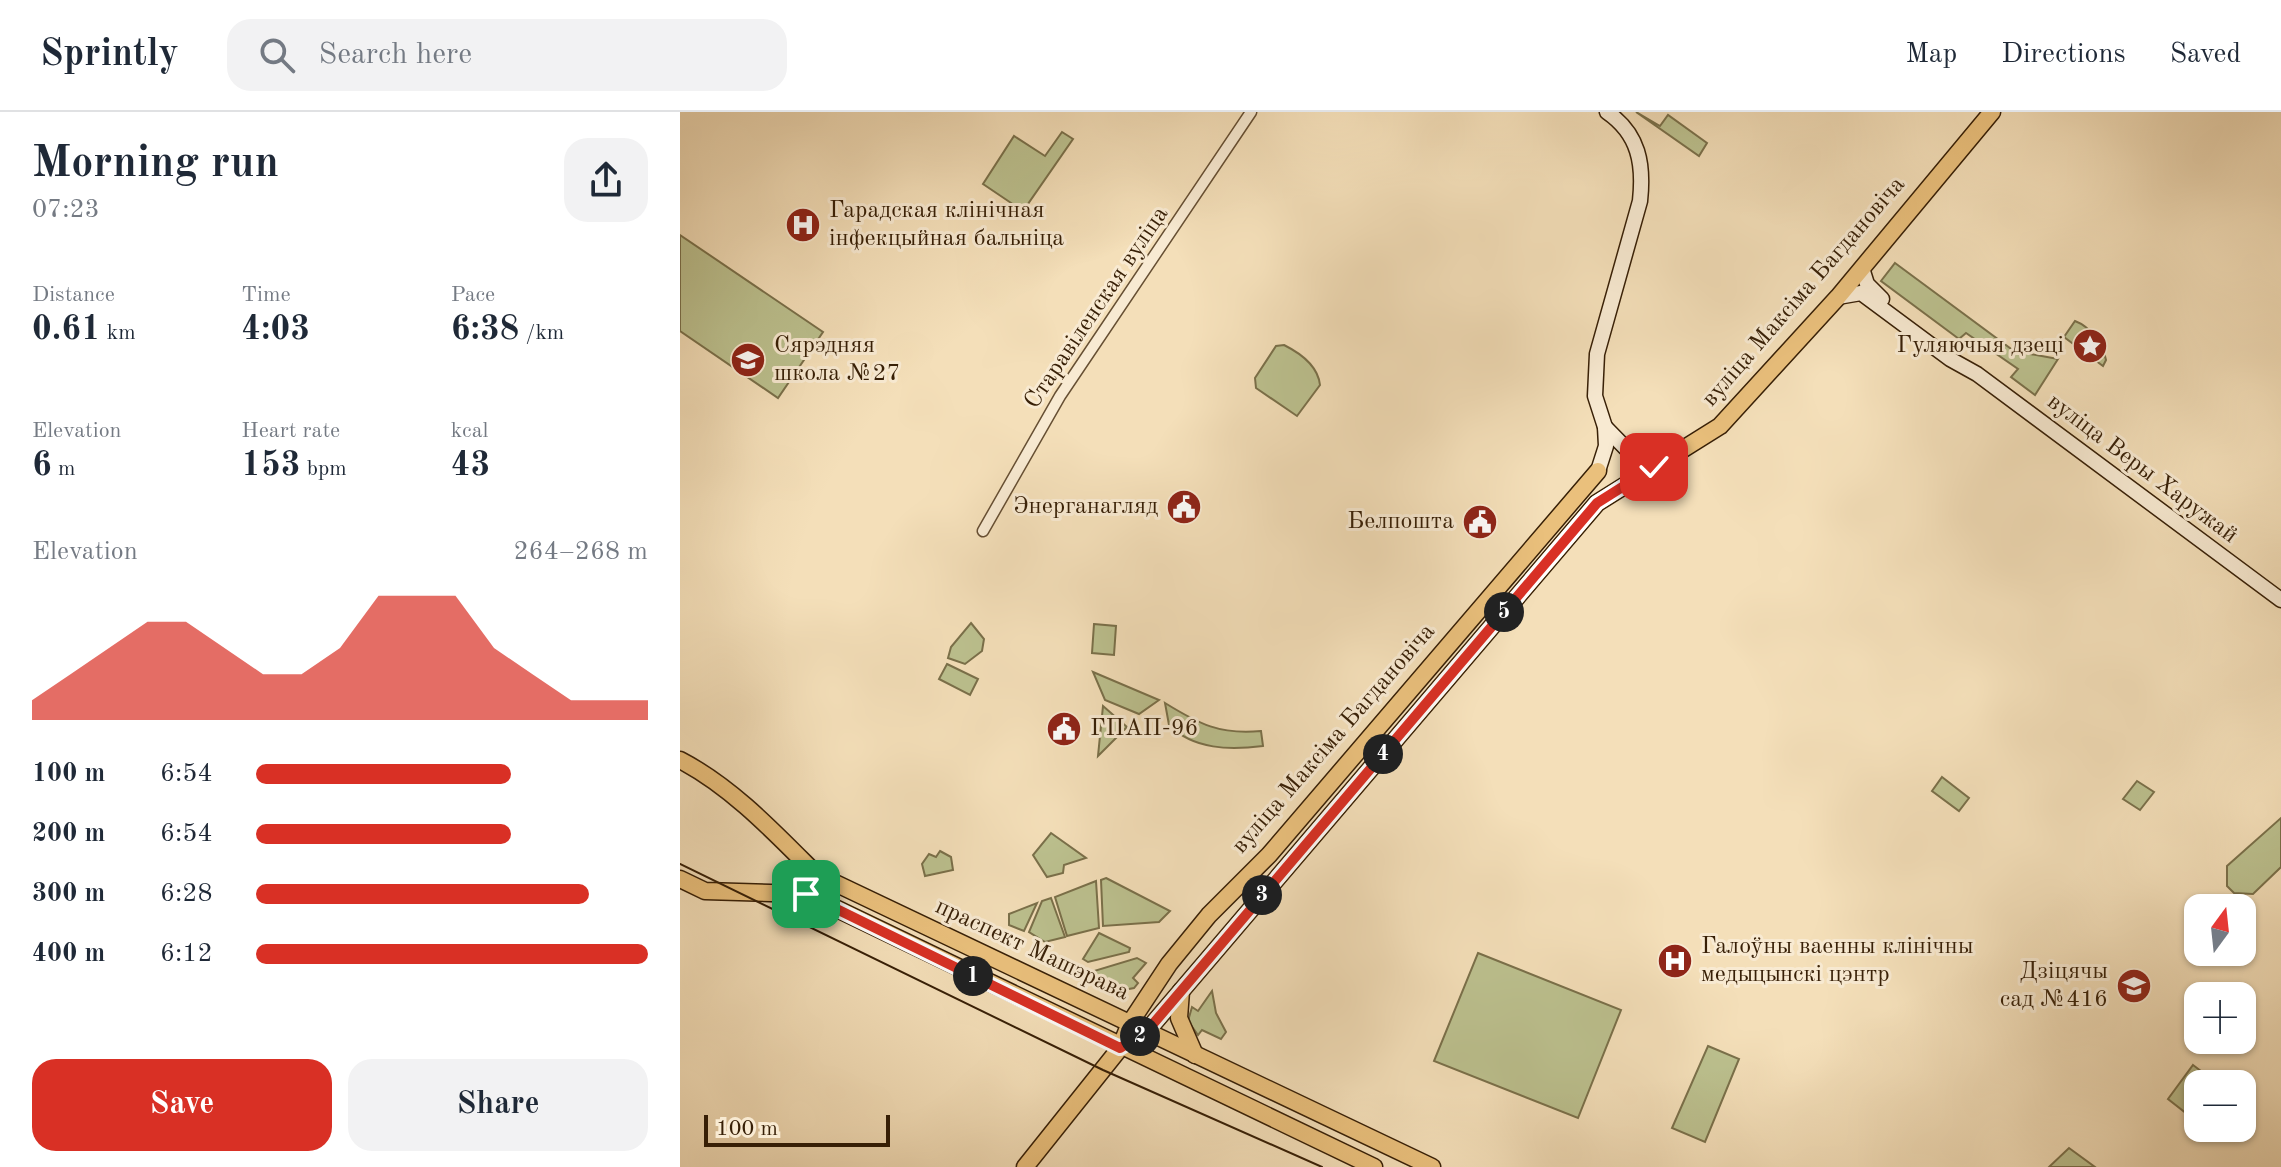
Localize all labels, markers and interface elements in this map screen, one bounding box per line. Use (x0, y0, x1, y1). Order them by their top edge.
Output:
search box (227, 19, 787, 91)
icon: search (255, 33, 299, 77)
text: Sprintly (40, 36, 179, 74)
text: Search here (319, 40, 472, 70)
text: Map (1905, 41, 1957, 69)
text: Directions (2001, 41, 2126, 69)
text: Saved (2170, 41, 2241, 69)
button: share (564, 138, 648, 222)
text: Morning run (32, 142, 279, 186)
street label: вуліца Максіма Багдановіча (1698, 173, 1910, 411)
text: 07:23 (32, 197, 100, 223)
place label: Гарадская клінічная інфекцыйная бальніца (829, 199, 1064, 251)
street label: Старавіленская вуліца (1021, 203, 1174, 413)
hospital icon: Гарадская клінічная інфекцыйная бальніца (784, 206, 822, 244)
text: Distance (32, 284, 115, 306)
text: Time (241, 284, 291, 306)
text: Pace (451, 284, 495, 306)
text: 0.61 (32, 313, 101, 347)
text: 4:03 (241, 313, 310, 347)
text: 6:38 (451, 313, 519, 347)
text: km (101, 322, 136, 344)
text: /km (519, 322, 564, 344)
place icon: Гуляючыя дзеці (2071, 327, 2109, 365)
place label: Сярэдняя школа №27 (774, 334, 900, 386)
place label: Гуляючыя дзеці (1897, 334, 2064, 358)
school or university icon: Сярэдняя школа №27 (729, 341, 767, 379)
street label: вуліца Веры Харужай (2042, 390, 2242, 548)
text: Elevation (32, 420, 122, 442)
text: Heart rate (241, 420, 340, 442)
text: kcal (451, 420, 489, 442)
pin (1620, 433, 1688, 501)
icon: check (1632, 445, 1676, 489)
text: 6 (32, 449, 52, 483)
text: 153 (241, 449, 301, 483)
text: 43 (451, 449, 490, 483)
text: m (52, 458, 75, 480)
text: bpm (301, 458, 347, 480)
public building icon: Энерганагляд (1165, 488, 1203, 526)
place label: Энерганагляд (1013, 495, 1158, 519)
public building icon: Белпошта (1461, 503, 1499, 541)
place label: Белпошта (1347, 510, 1454, 534)
text: Elevation (32, 539, 138, 565)
text: 264–268 m (513, 539, 648, 565)
pin: 5 (1484, 592, 1524, 632)
text: 5 (1498, 601, 1510, 623)
street label: вуліца Максіма Багдановіча (1228, 620, 1440, 858)
public building icon: ГПАП-96 (1045, 710, 1083, 748)
place label: ГПАП-96 (1090, 717, 1198, 741)
pin: 4 (1363, 734, 1403, 774)
text: 4 (1377, 743, 1389, 765)
text: 100 m (32, 761, 105, 787)
text: 6:54 (160, 761, 213, 787)
text: 200 m (32, 821, 105, 847)
text: 6:54 (160, 821, 213, 847)
pin (772, 860, 840, 928)
icon: arrive (784, 872, 828, 916)
pin: 3 (1242, 875, 1282, 915)
text: 300 m (32, 881, 105, 907)
text: 6:28 (160, 881, 213, 907)
text: 3 (1256, 884, 1268, 906)
north arrow (2184, 894, 2256, 966)
map controls (2184, 894, 2256, 1142)
street label: праспект Машэрава (931, 895, 1133, 1005)
place label: Галоўны ваенны клінічны медыцынскі цэнтр (1701, 935, 1974, 987)
text: 400 m (32, 941, 105, 967)
text: 6:12 (160, 941, 213, 967)
hospital icon: Галоўны ваенны клінічны медыцынскі цэнтр (1656, 942, 1694, 980)
pin: 1 (953, 956, 993, 996)
place label: Дзіцячы сад №416 (2000, 960, 2108, 1012)
text: 1 (967, 965, 979, 987)
school or university icon: Дзіцячы сад №416 (2115, 967, 2153, 1005)
button: + (2184, 982, 2256, 1054)
pin: 2 (1120, 1016, 1160, 1056)
text: 2 (1134, 1025, 1146, 1047)
button: Save (32, 1059, 332, 1151)
button: Share (348, 1059, 648, 1151)
button: − (2184, 1070, 2256, 1142)
scale bar (704, 1111, 890, 1147)
text: 100 m (716, 1118, 778, 1140)

